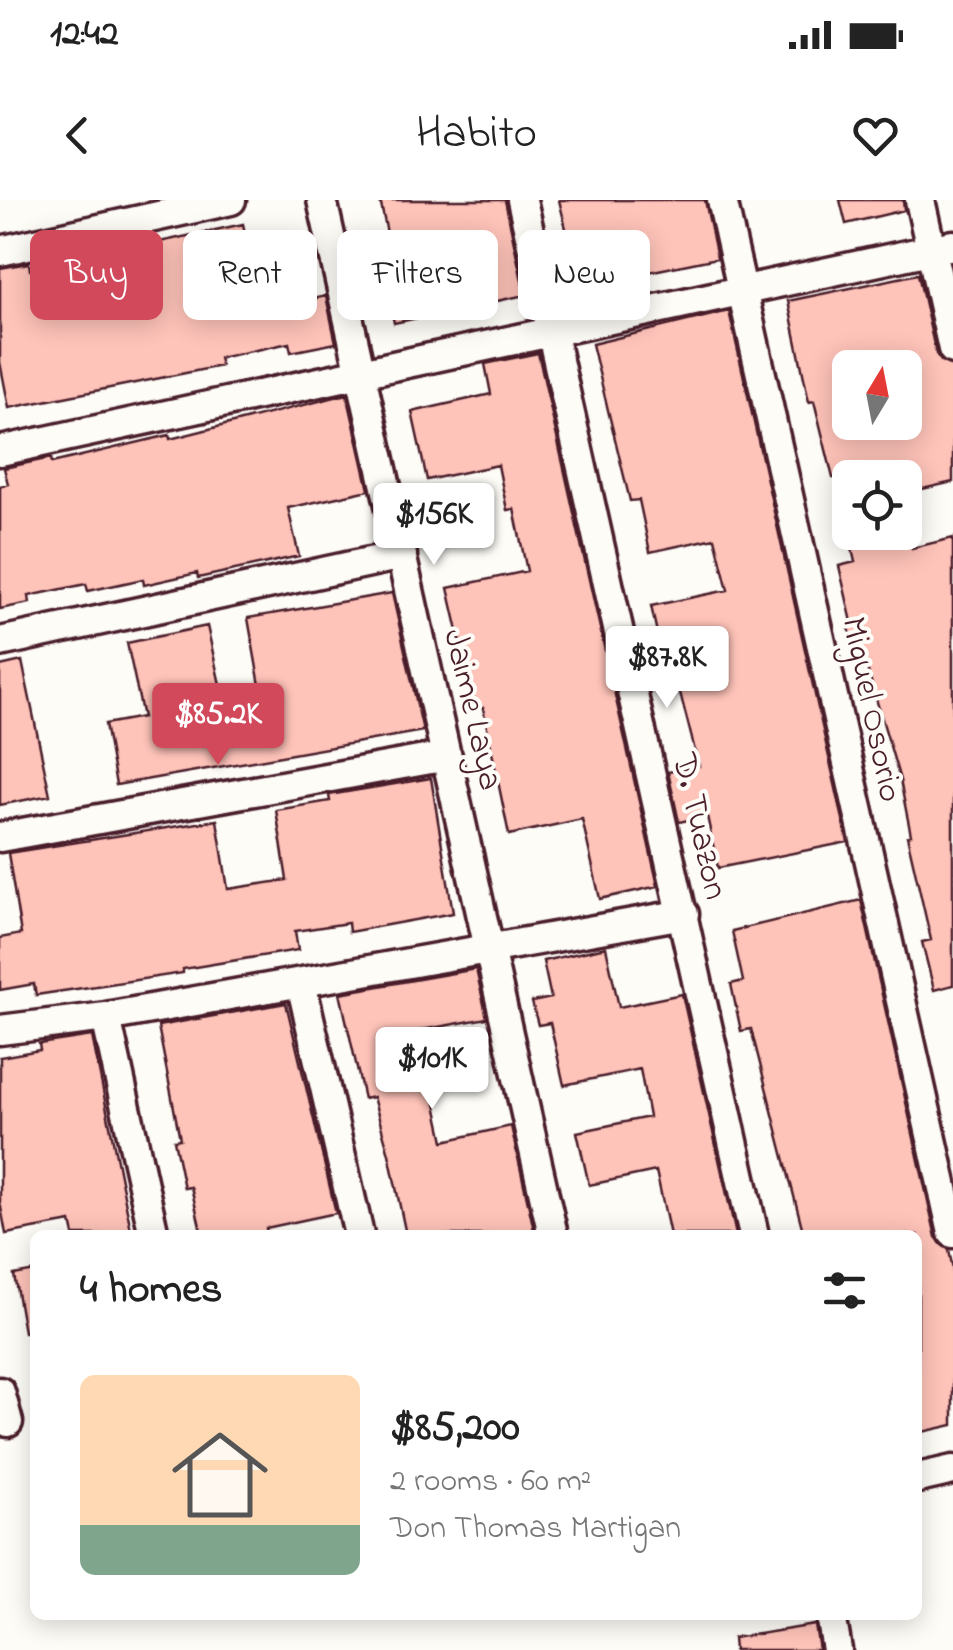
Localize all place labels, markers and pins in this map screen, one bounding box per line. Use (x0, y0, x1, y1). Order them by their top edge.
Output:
pin: $156K (364, 483, 504, 568)
pin: $87.8K (586, 626, 748, 711)
pin: $85.2K (137, 683, 299, 768)
pin: $101K (362, 1027, 502, 1112)

